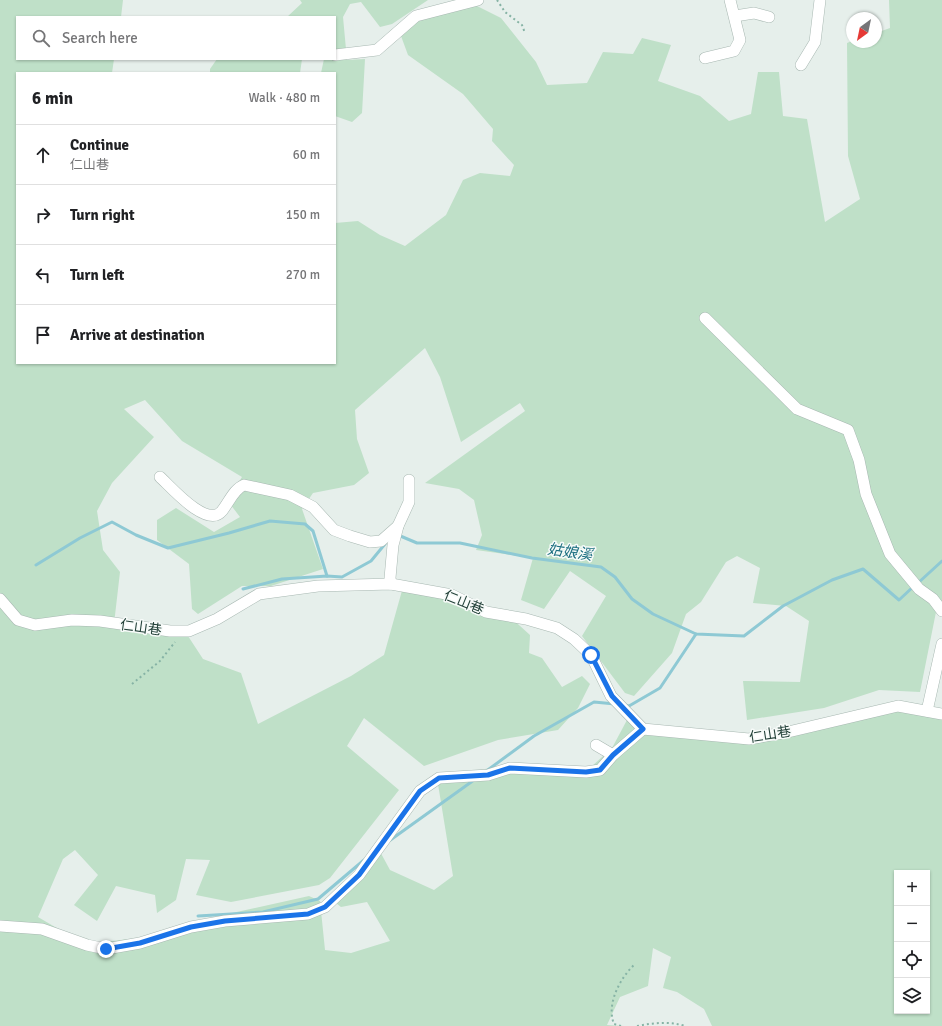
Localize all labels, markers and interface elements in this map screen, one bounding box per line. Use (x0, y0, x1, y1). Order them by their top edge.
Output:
north arrow (846, 12, 882, 48)
search box (16, 16, 336, 60)
icon: search (30, 27, 52, 49)
text: Search here (62, 29, 138, 47)
text: 6 min (32, 88, 73, 109)
text: Walk · 480 m (249, 90, 320, 106)
text: Continue (70, 136, 129, 154)
icon: ahead (32, 144, 54, 166)
text: 60 m (293, 147, 320, 163)
text: 仁山巷 (70, 157, 109, 173)
icon: right (32, 204, 54, 226)
text: Turn right (70, 206, 135, 224)
text: 150 m (286, 207, 320, 223)
icon: left (32, 264, 54, 286)
text: Turn left (70, 266, 124, 284)
text: 270 m (286, 267, 320, 283)
icon: arrive (32, 324, 54, 346)
text: Arrive at destination (70, 326, 205, 344)
water label: 姑娘溪 (546, 540, 596, 564)
street label: 仁山巷 (441, 587, 486, 618)
street label: 仁山巷 (119, 616, 163, 639)
route start (582, 646, 600, 664)
street label: 仁山巷 (748, 723, 792, 746)
map controls (894, 870, 930, 1014)
button: + (894, 870, 930, 906)
button: − (894, 906, 930, 942)
route end (97, 940, 115, 958)
button: locate (894, 942, 930, 978)
button: layers (894, 978, 930, 1014)

